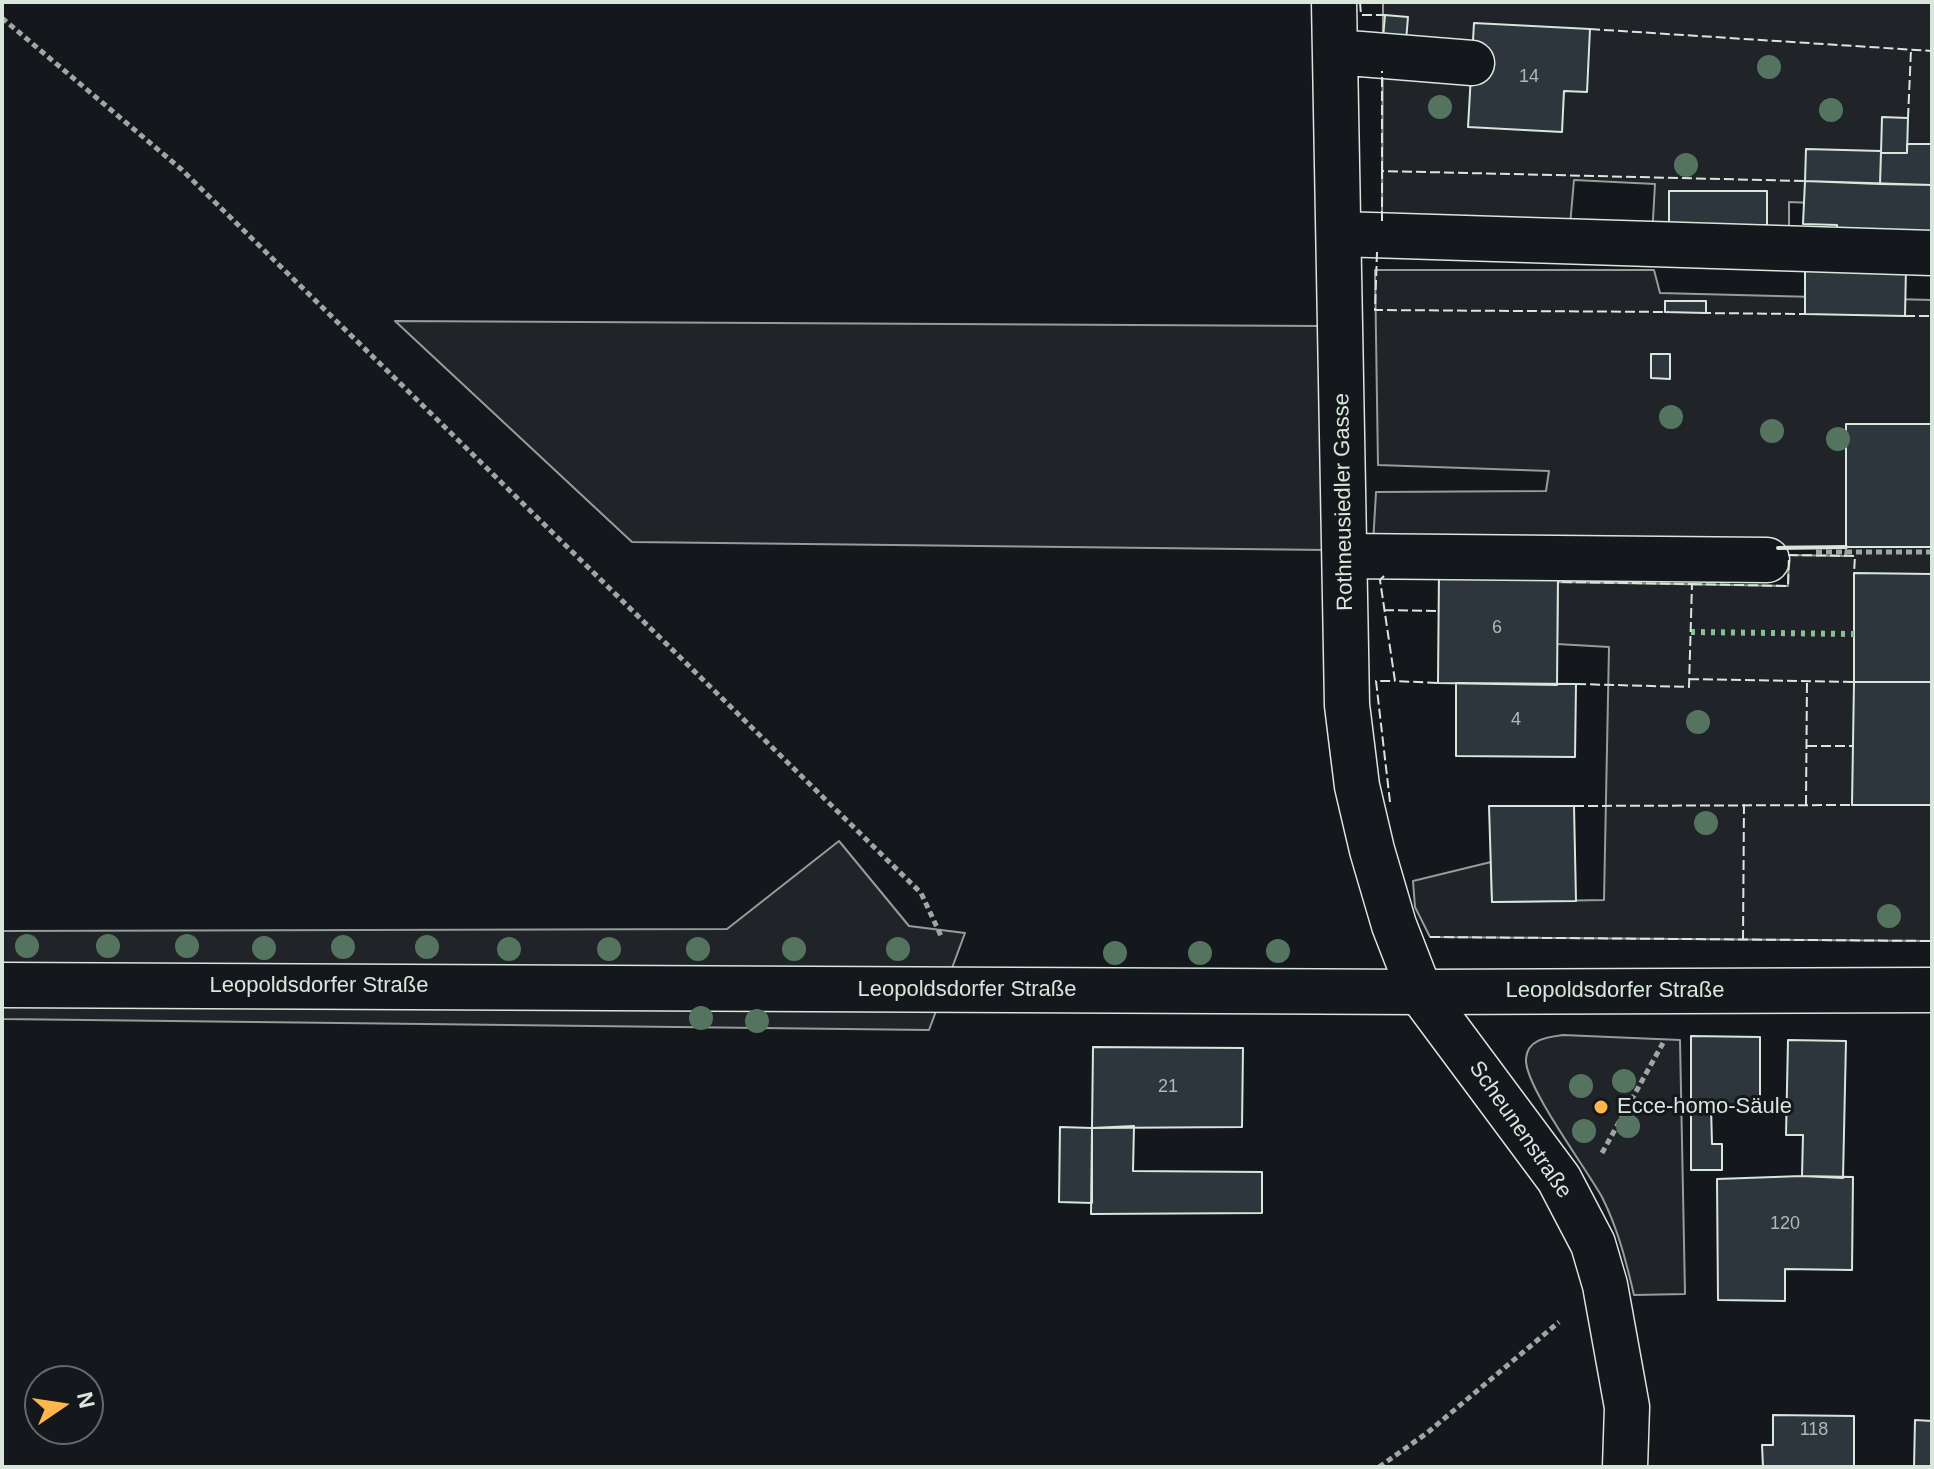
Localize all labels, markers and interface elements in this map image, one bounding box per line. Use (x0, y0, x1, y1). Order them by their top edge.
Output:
house number: 14 (1519, 66, 1539, 88)
street label: Rothneusiedler Gasse (1329, 393, 1359, 611)
house number: 6 (1492, 617, 1502, 639)
house number: 4 (1511, 709, 1521, 731)
street label: Leopoldsdorfer Straße (210, 973, 428, 999)
street label: Leopoldsdorfer Straße (858, 977, 1076, 1003)
street label: Leopoldsdorfer Straße (1506, 978, 1724, 1004)
street label: Scheunenstraße (1463, 1056, 1577, 1204)
house number: 21 (1158, 1076, 1178, 1098)
place label: Ecce-homo-Säule (1617, 1094, 1792, 1120)
marker: Ecce-homo-Säule (1592, 1098, 1610, 1116)
house number: 120 (1770, 1213, 1800, 1235)
north arrow (24, 1365, 104, 1445)
text: N (72, 1389, 100, 1410)
house number: 118 (1800, 1419, 1828, 1441)

